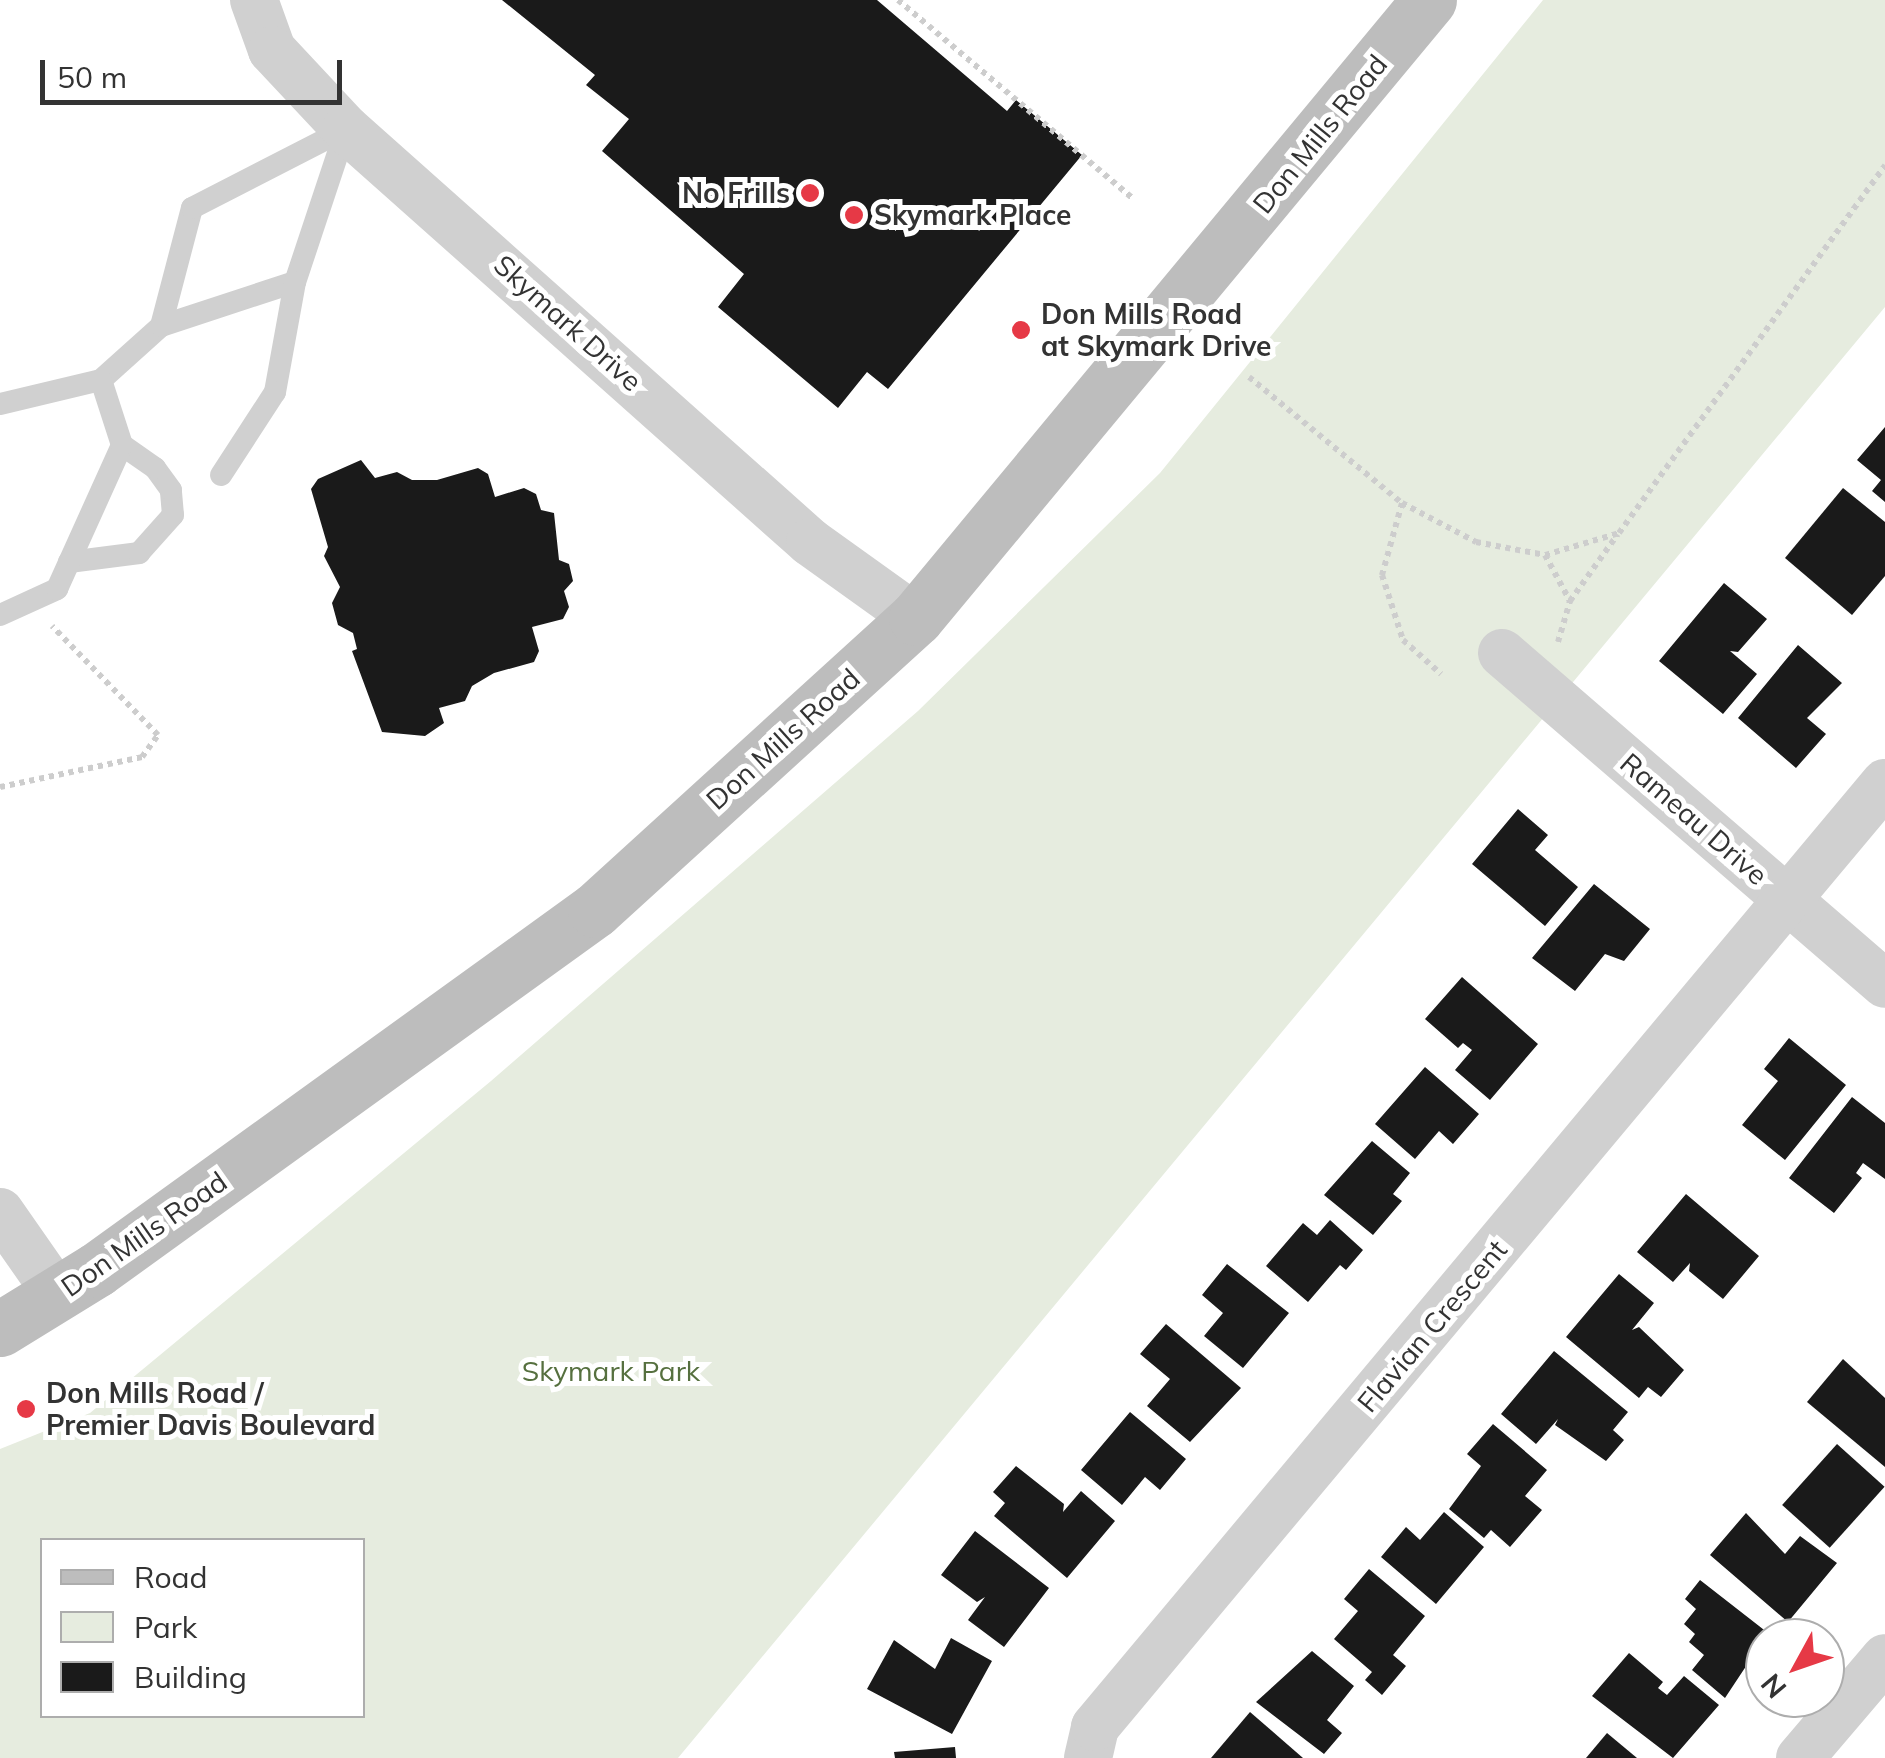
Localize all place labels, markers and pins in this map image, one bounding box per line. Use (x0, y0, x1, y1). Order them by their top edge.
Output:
place label: No Frills (682, 176, 790, 210)
marker: No Frills (799, 182, 821, 204)
place label: Skymark Place (874, 198, 1071, 232)
marker: Skymark Place (843, 204, 865, 226)
place label: Don Mills Road at Skymark Drive (1041, 297, 1271, 363)
marker: Don Mills Road at Skymark Drive (1010, 319, 1032, 341)
place label: Don Mills Road / Premier Davis Boulevard (46, 1376, 375, 1442)
marker: Don Mills Road / Premier Davis Boulevard (15, 1398, 37, 1420)

